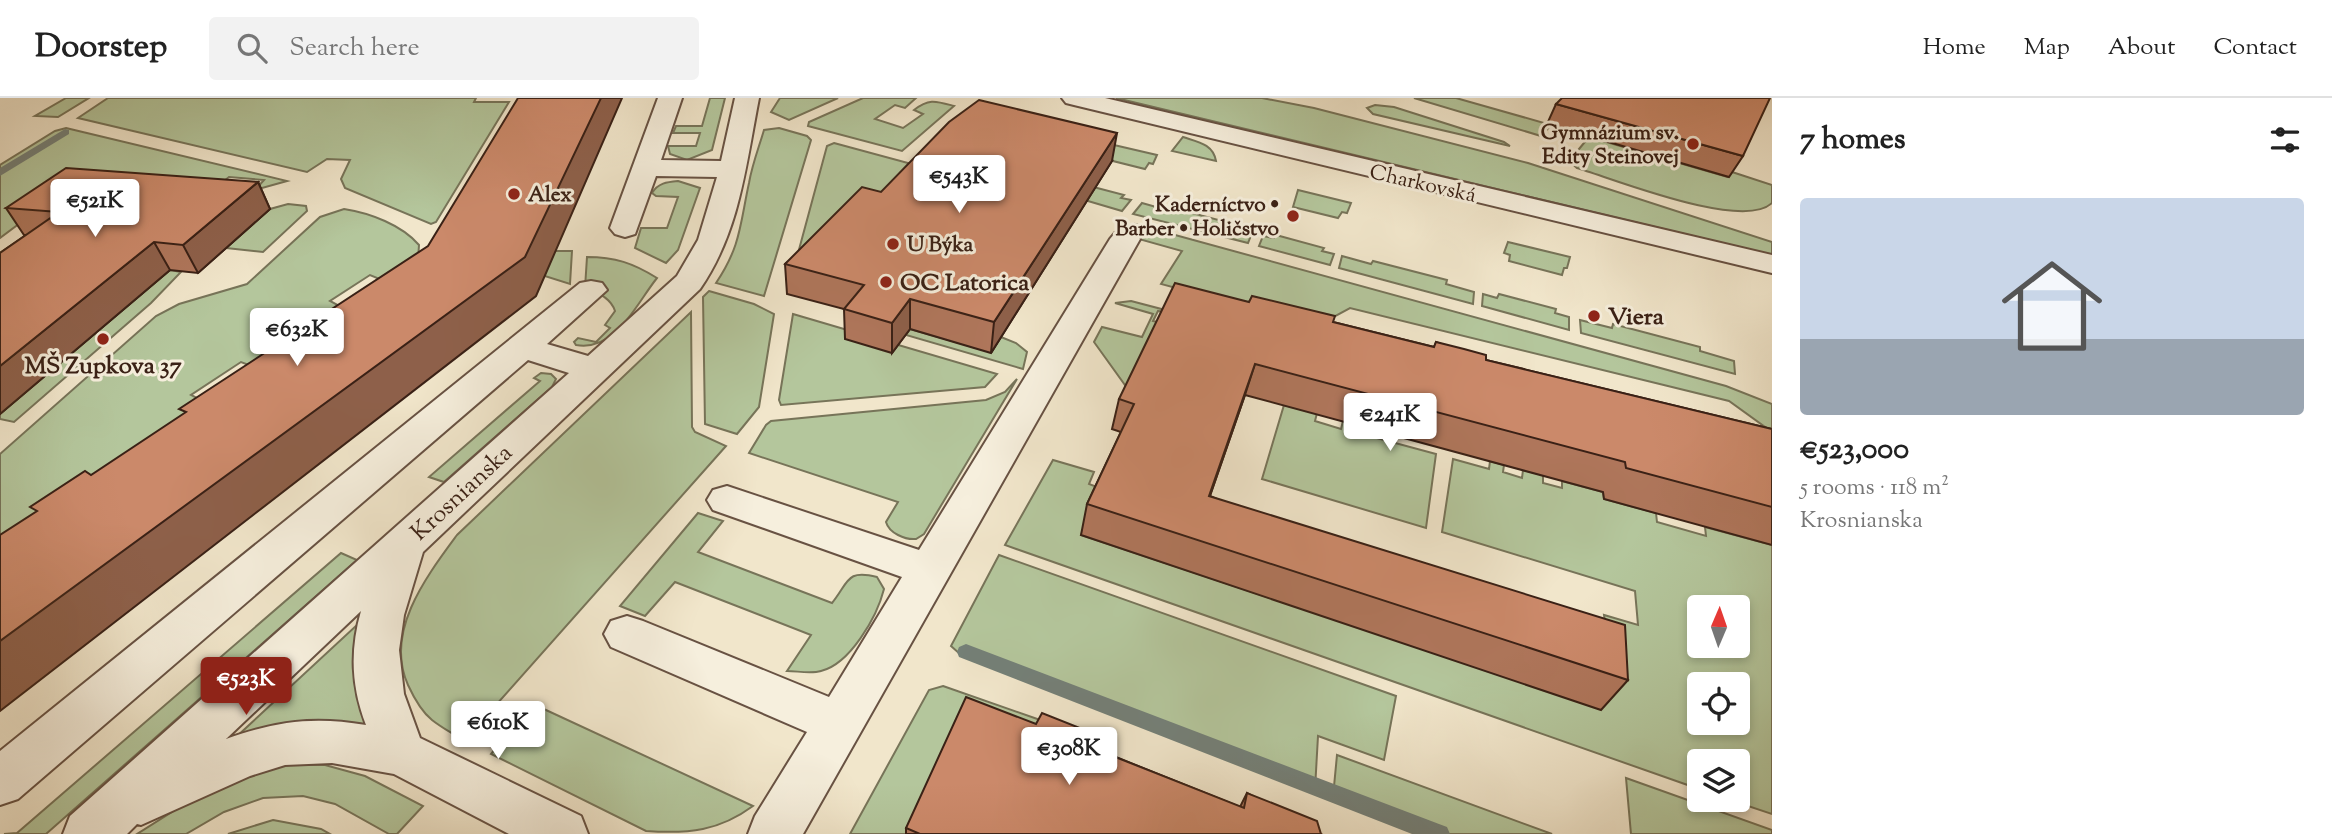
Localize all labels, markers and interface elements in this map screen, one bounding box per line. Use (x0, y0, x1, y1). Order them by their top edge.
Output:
search box (209, 17, 699, 80)
text: Doorstep (35, 24, 167, 72)
icon: search (233, 29, 271, 67)
text: Search here (289, 30, 420, 67)
text: Home (1923, 31, 1986, 65)
text: Map (2024, 31, 2070, 65)
text: About (2108, 31, 2175, 65)
text: Contact (2213, 31, 2297, 65)
place label: Gymnázium sv. Edity Steinovej (1541, 119, 1679, 173)
text: 7 homes (1800, 119, 1905, 162)
icon: filters (2266, 121, 2304, 159)
marker: Gymnázium sv. Edity Steinovej (1685, 136, 1701, 152)
pin: €543K (910, 156, 1008, 215)
street label: Charkovská (1366, 158, 1479, 212)
text: €543K (929, 161, 989, 194)
pin: €521K (46, 180, 144, 239)
place label: Alex (528, 181, 572, 211)
text: €521K (66, 185, 124, 218)
marker: Alex (506, 186, 522, 202)
place label: Kaderníctvo • Barber • Holičstvo (1115, 191, 1279, 245)
marker: Kaderníctvo • Barber • Holičstvo (1285, 208, 1301, 224)
place label: U Býka (907, 231, 974, 261)
marker: U Býka (885, 236, 901, 252)
icon: home (1989, 243, 2115, 369)
place label: OC Latorica (900, 267, 1030, 301)
marker: OC Latorica (878, 274, 894, 290)
place label: Viera (1608, 301, 1665, 335)
pin: €632K (248, 308, 346, 368)
marker: Viera (1586, 308, 1602, 324)
text: €632K (266, 314, 328, 347)
marker: MŠ Zupkova 37 (95, 331, 111, 347)
place label: MŠ Zupkova 37 (24, 350, 182, 384)
pin: €241K (1341, 394, 1439, 453)
text: €241K (1360, 399, 1420, 432)
text: €523,000 (1800, 429, 1909, 472)
street label: Krosnianska (404, 437, 521, 550)
text: 5 rooms · 118 m² (1800, 472, 1949, 505)
text: Krosnianska (1800, 505, 1923, 538)
north arrow (1687, 595, 1750, 658)
map controls (1687, 595, 1750, 812)
pin: €523K (197, 658, 295, 717)
text: €523K (217, 663, 275, 696)
button: locate (1687, 672, 1750, 735)
pin: €610K (449, 702, 547, 761)
text: €610K (467, 707, 529, 740)
pin: €308K (1020, 728, 1118, 787)
text: €308K (1037, 733, 1101, 766)
button: layers (1687, 749, 1750, 812)

